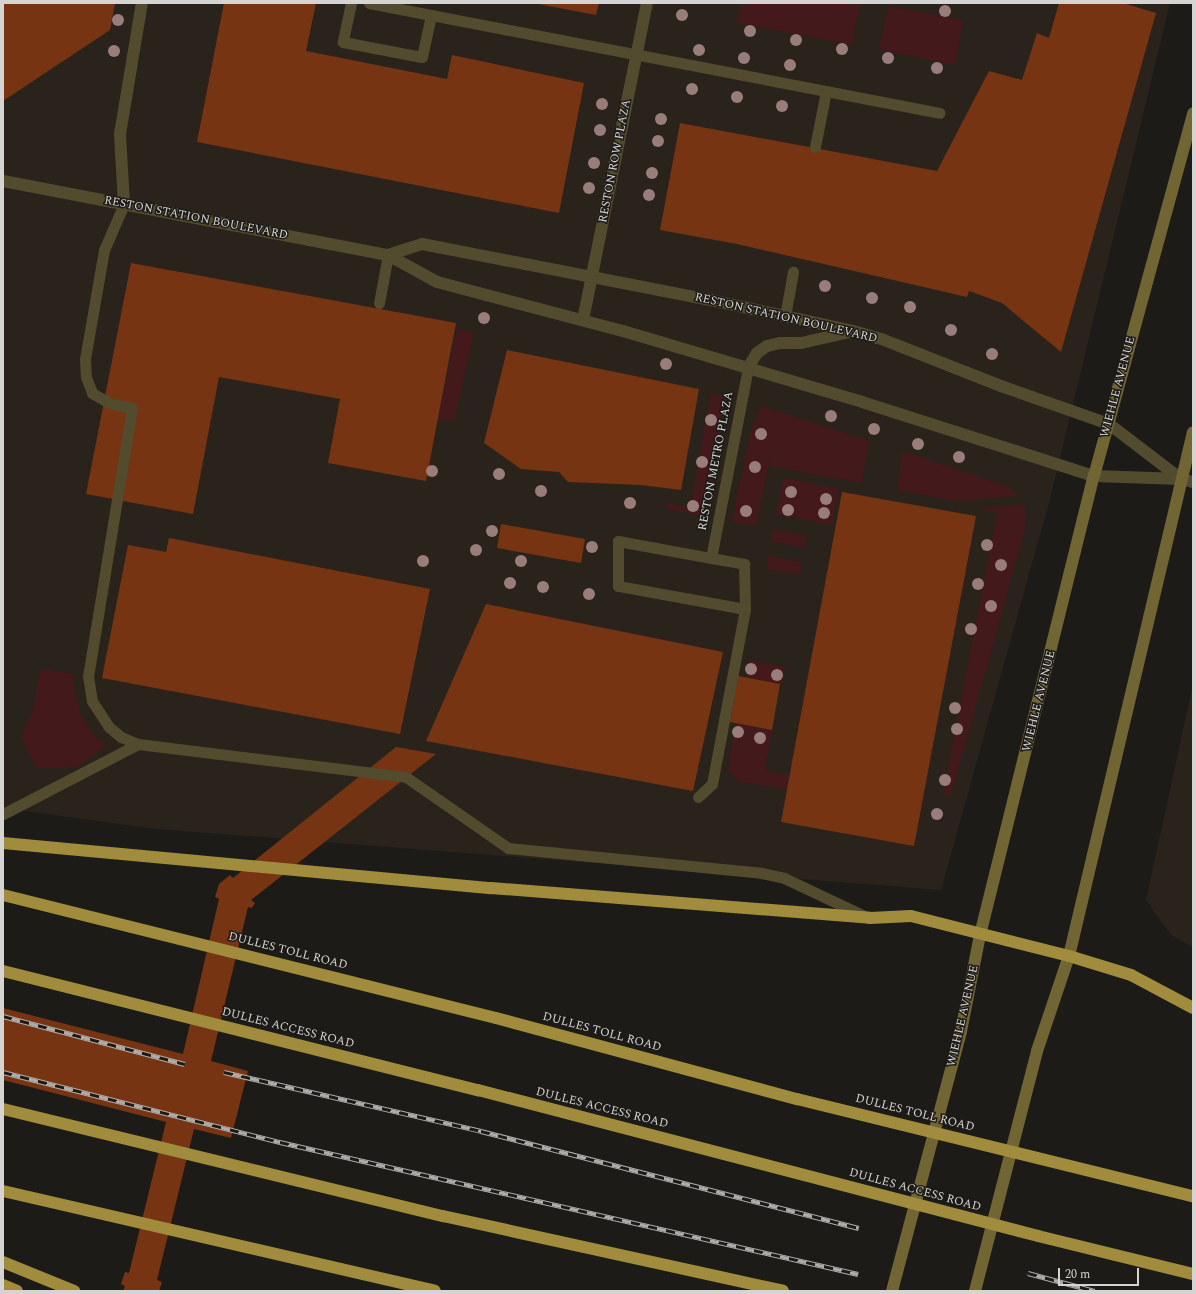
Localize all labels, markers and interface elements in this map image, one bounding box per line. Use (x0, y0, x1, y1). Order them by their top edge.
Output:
street label: RESTON ROW PLAZA (596, 98, 634, 224)
street label: RESTON STATION BOULEVARD (103, 193, 289, 243)
street label: RESTON STATION BOULEVARD (693, 290, 879, 346)
street label: WIEHLE AVENUE (1098, 335, 1138, 439)
street label: RESTON METRO PLAZA (695, 390, 737, 532)
street label: WIEHLE AVENUE (1019, 649, 1059, 753)
street label: DULLES TOLL ROAD (227, 929, 349, 973)
street label: WIEHLE AVENUE (944, 964, 982, 1068)
street label: DULLES ACCESS ROAD (220, 1005, 356, 1051)
street label: DULLES TOLL ROAD (541, 1009, 663, 1055)
street label: DULLES ACCESS ROAD (534, 1085, 670, 1131)
street label: DULLES TOLL ROAD (854, 1091, 976, 1135)
street label: DULLES ACCESS ROAD (847, 1165, 983, 1215)
scale bar (1060, 1260, 1141, 1286)
text: 20 m (1065, 1265, 1090, 1284)

